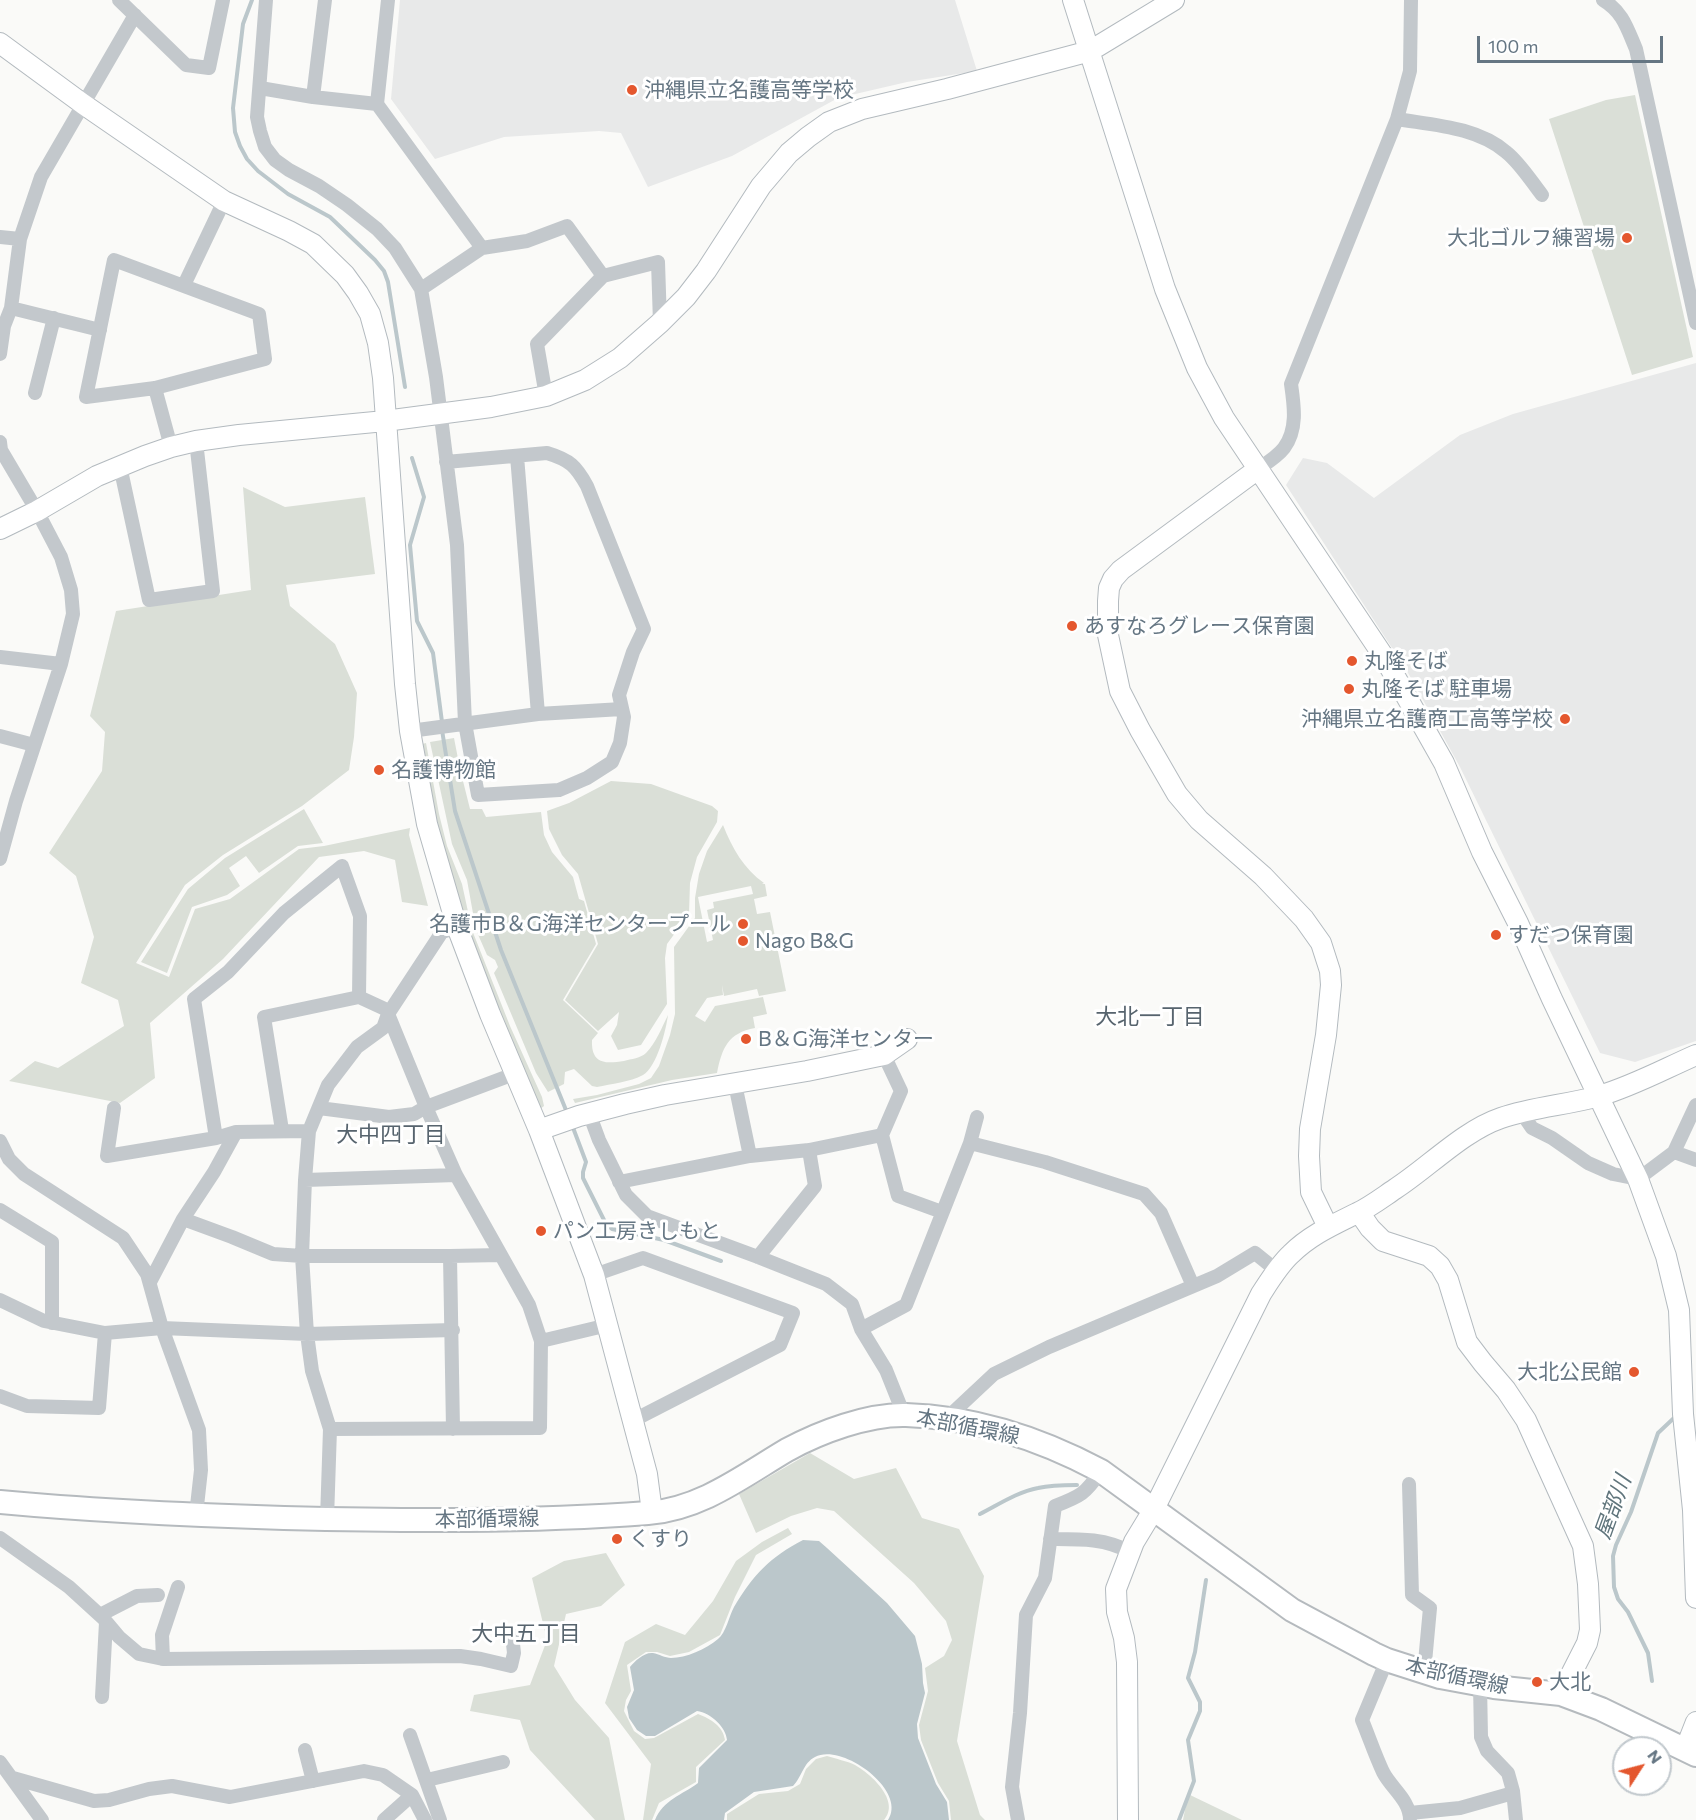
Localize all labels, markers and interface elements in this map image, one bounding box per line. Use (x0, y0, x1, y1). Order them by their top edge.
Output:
scale bar (1480, 24, 1666, 62)
text: 100 m (1488, 35, 1538, 57)
place label: 沖縄県立名護高等学校 (644, 77, 854, 103)
marker: 沖縄県立名護高等学校 (625, 83, 639, 97)
place label: 大北ゴルフ練習場 (1447, 225, 1615, 251)
marker: 大北ゴルフ練習場 (1620, 231, 1634, 245)
place label: あすなろグレース保育園 (1084, 613, 1315, 639)
marker: あすなろグレース保育園 (1065, 619, 1079, 633)
place label: 丸隆そば (1364, 648, 1448, 674)
marker: 丸隆そば (1345, 654, 1359, 668)
place label: 丸隆そば 駐車場 (1361, 676, 1512, 702)
marker: 丸隆そば 駐車場 (1342, 682, 1356, 696)
place label: 沖縄県立名護商工高等学校 (1301, 706, 1553, 732)
marker: 沖縄県立名護商工高等学校 (1558, 712, 1572, 726)
place label: 名護博物館 (391, 757, 496, 783)
marker: 名護博物館 (372, 763, 386, 777)
place label: 名護市B＆G海洋センタープール (429, 911, 731, 937)
marker: 名護市B＆G海洋センタープール (736, 917, 750, 931)
place label: すだつ保育園 (1508, 922, 1634, 948)
place label: Nago B&G (755, 928, 854, 954)
marker: すだつ保育園 (1489, 928, 1503, 942)
marker: Nago B&G (736, 934, 750, 948)
district label: 大北一丁目 (1095, 1004, 1205, 1030)
place label: B＆G海洋センター (758, 1026, 934, 1052)
marker: B＆G海洋センター (739, 1032, 753, 1046)
district label: 大中四丁目 (336, 1122, 446, 1148)
place label: パン工房きしもと (553, 1218, 721, 1244)
marker: パン工房きしもと (534, 1224, 548, 1238)
place label: 大北公民館 (1517, 1359, 1622, 1385)
marker: 大北公民館 (1627, 1365, 1641, 1379)
street label: 本部循環線 (914, 1405, 1022, 1449)
water label: 屋部川 (1589, 1471, 1637, 1543)
street label: 本部循環線 (434, 1505, 540, 1533)
place label: くすり (629, 1526, 692, 1552)
marker: くすり (610, 1532, 624, 1546)
district label: 大中五丁目 (471, 1621, 581, 1647)
street label: 本部循環線 (1403, 1653, 1511, 1699)
place label: 大北 (1549, 1669, 1591, 1695)
marker: 大北 (1530, 1675, 1544, 1689)
north arrow (1612, 1736, 1672, 1796)
text: N (1644, 1746, 1667, 1767)

